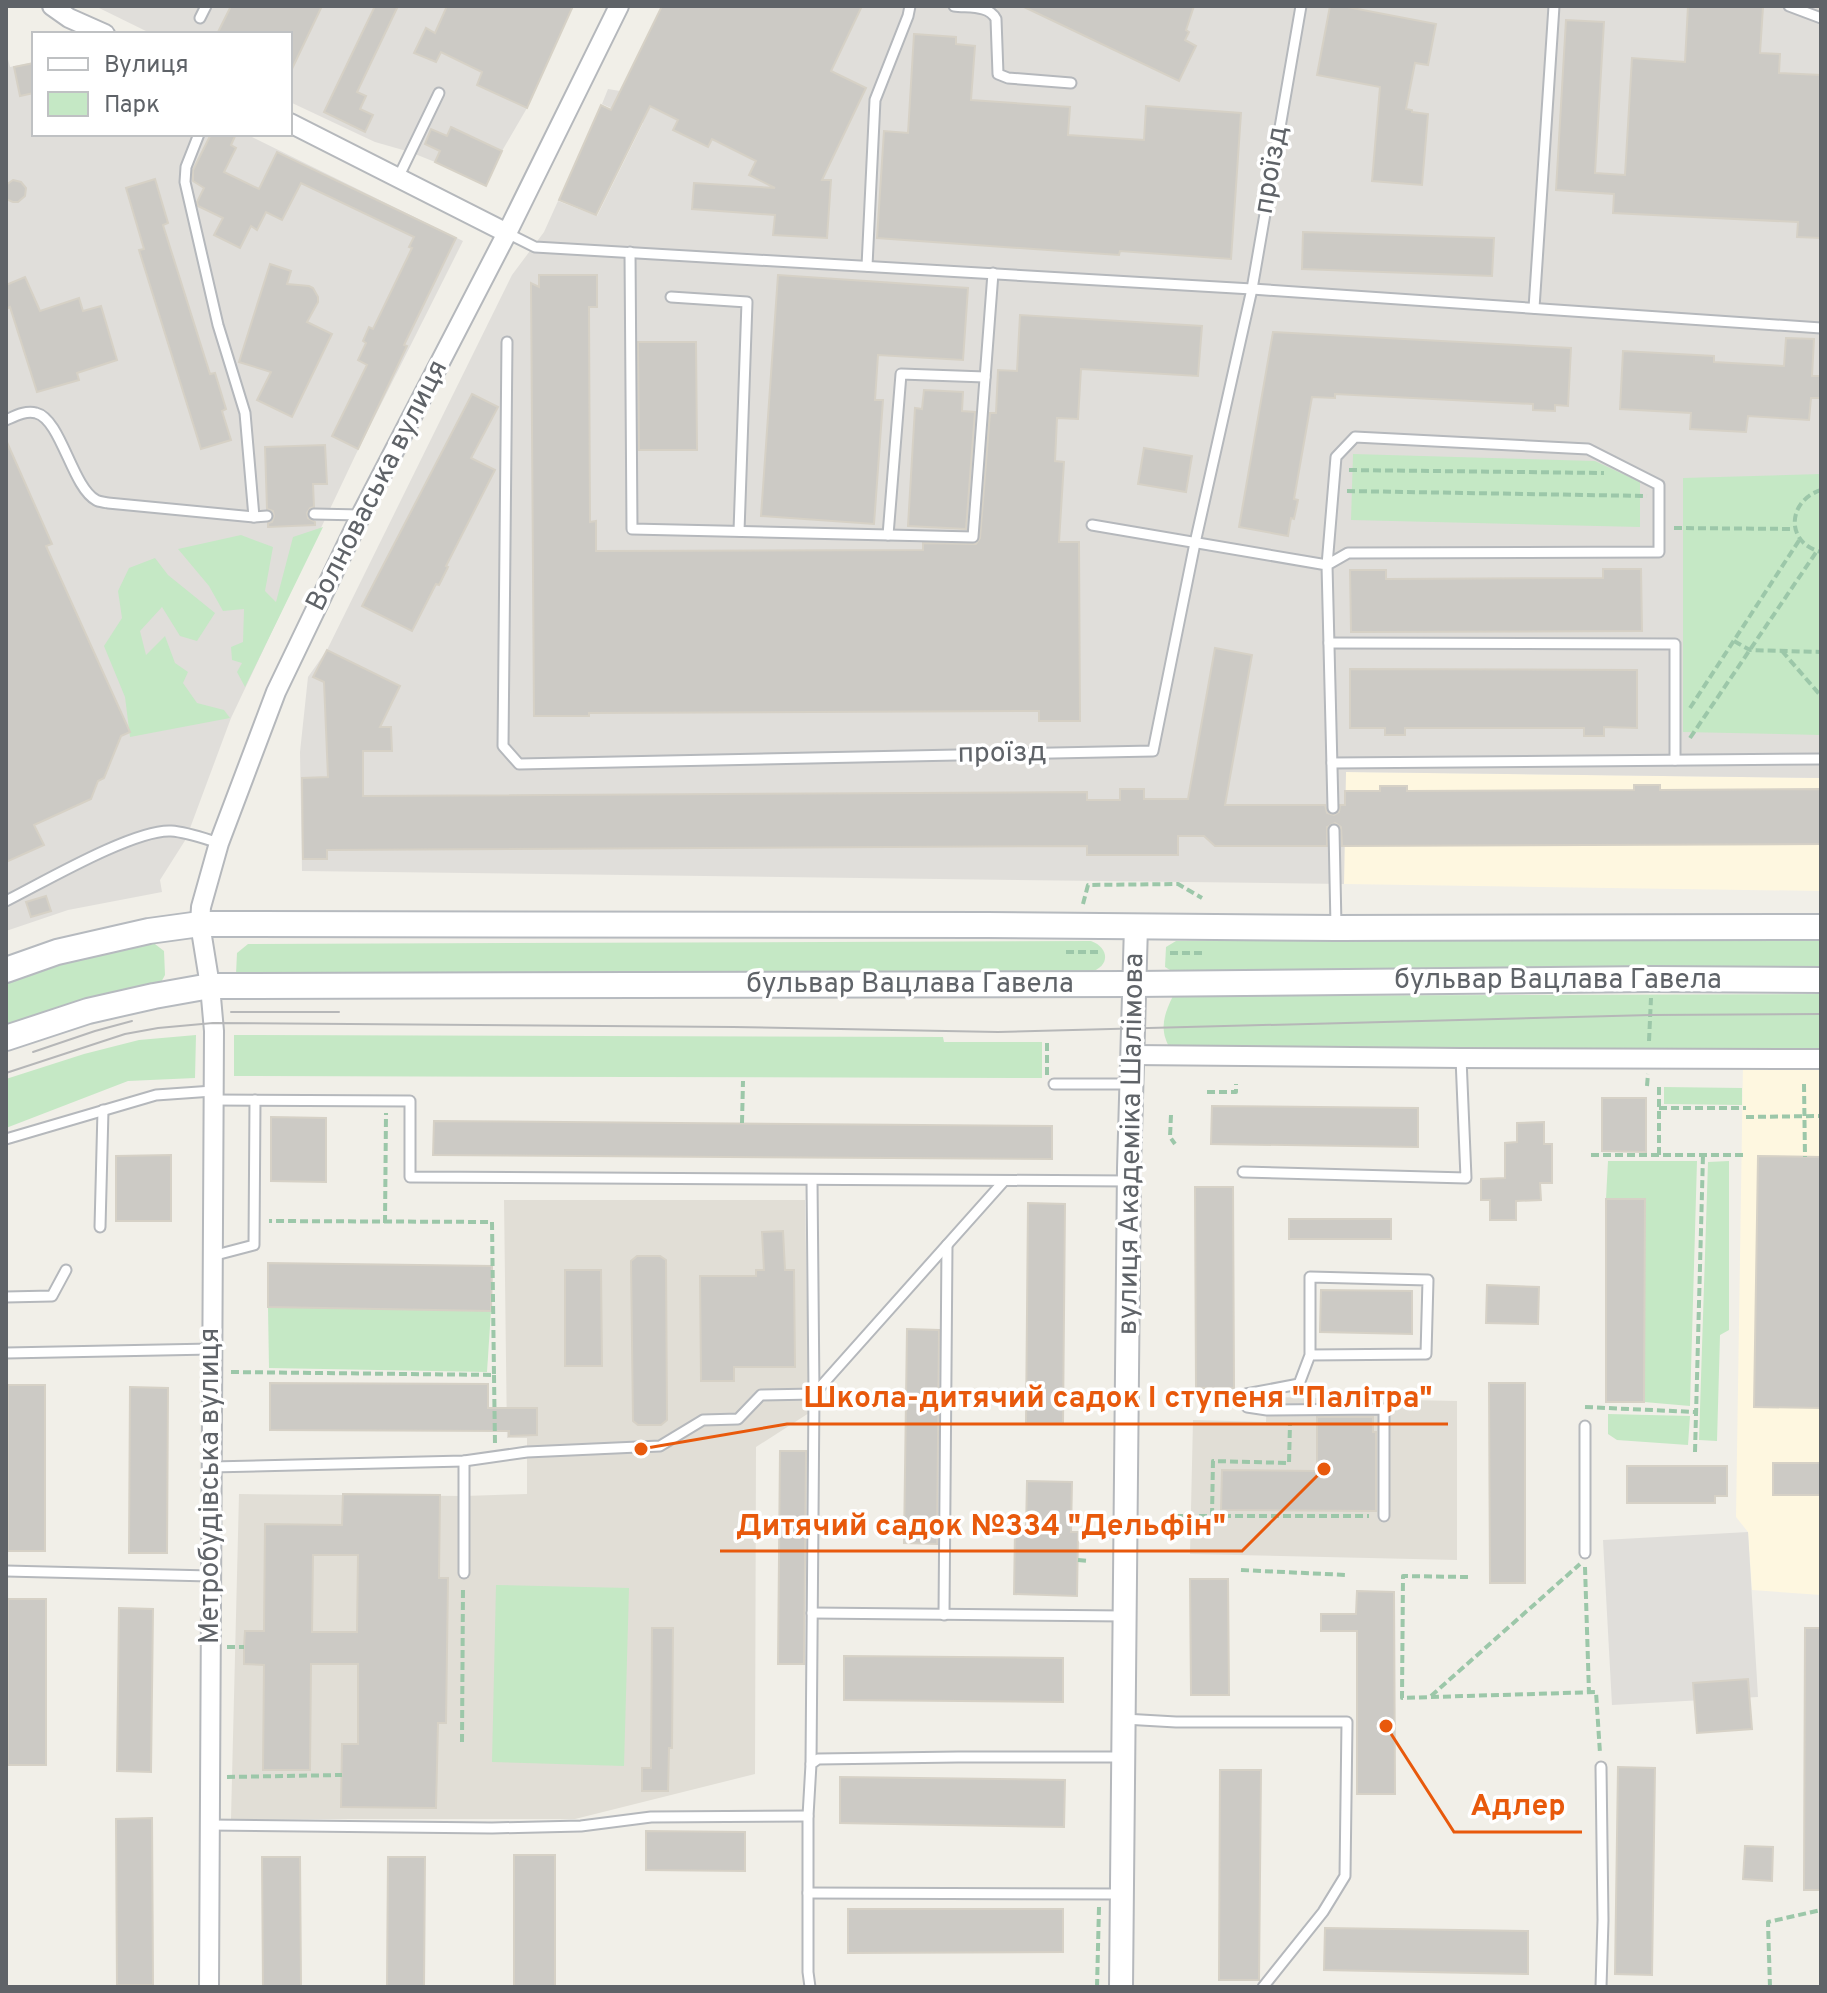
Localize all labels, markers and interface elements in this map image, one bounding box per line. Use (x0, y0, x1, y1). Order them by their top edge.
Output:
legend (32, 32, 292, 136)
text: Вулиця (104, 51, 188, 81)
text: Парк (104, 91, 160, 121)
street label: проїзд (1247, 123, 1297, 217)
street label: Волноваська вулиця (299, 354, 457, 618)
street label: проїзд (957, 735, 1047, 773)
street label: вулиця Академіка Шалімова (1111, 953, 1153, 1335)
street label: бульвар Вацлава Гавела (1394, 963, 1722, 999)
street label: бульвар Вацлава Гавела (746, 967, 1074, 1003)
street label: Метробудівська вулиця (193, 1328, 229, 1644)
callout: Школа-дитячий садок І ступеня "Палітра" (787, 1370, 1448, 1424)
text: Школа-дитячий садок І ступеня "Палітра" (803, 1381, 1433, 1418)
callout: Дитячий садок №334 "Дельфін" (720, 1497, 1242, 1551)
text: Дитячий садок №334 "Дельфін" (736, 1509, 1226, 1546)
callout: Адлер (1454, 1778, 1582, 1832)
text: Адлер (1470, 1789, 1566, 1826)

